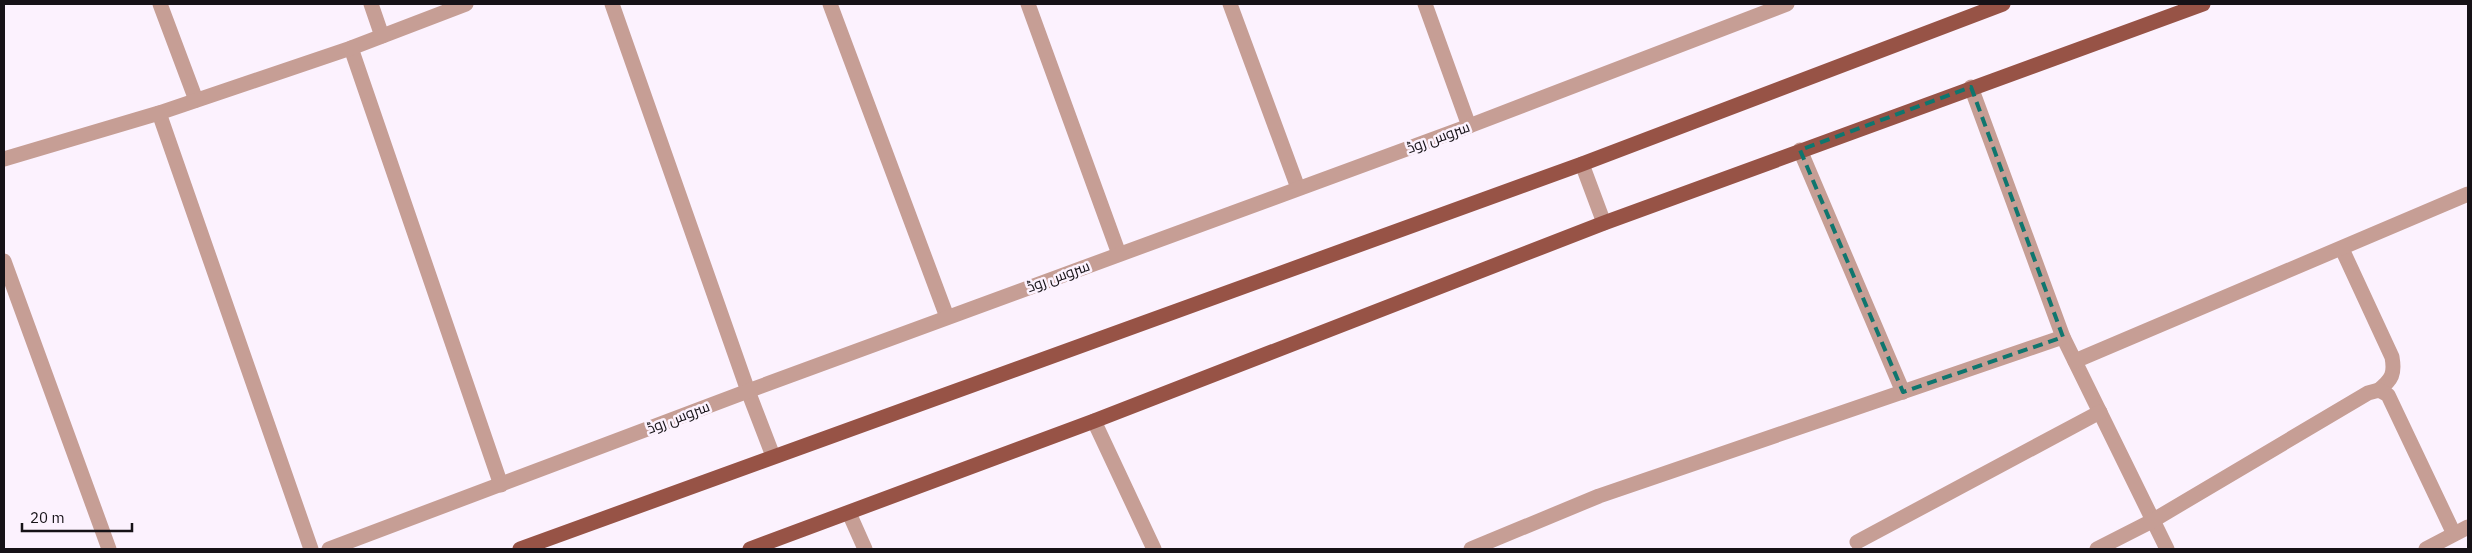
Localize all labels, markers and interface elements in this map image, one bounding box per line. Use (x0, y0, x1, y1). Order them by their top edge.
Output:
street label: سروس روڈ (1404, 117, 1473, 158)
street label: سروس روڈ (1024, 256, 1093, 297)
street label: سروس روڈ (644, 396, 713, 439)
scale bar (22, 500, 132, 532)
text: 20 m (30, 508, 65, 527)

